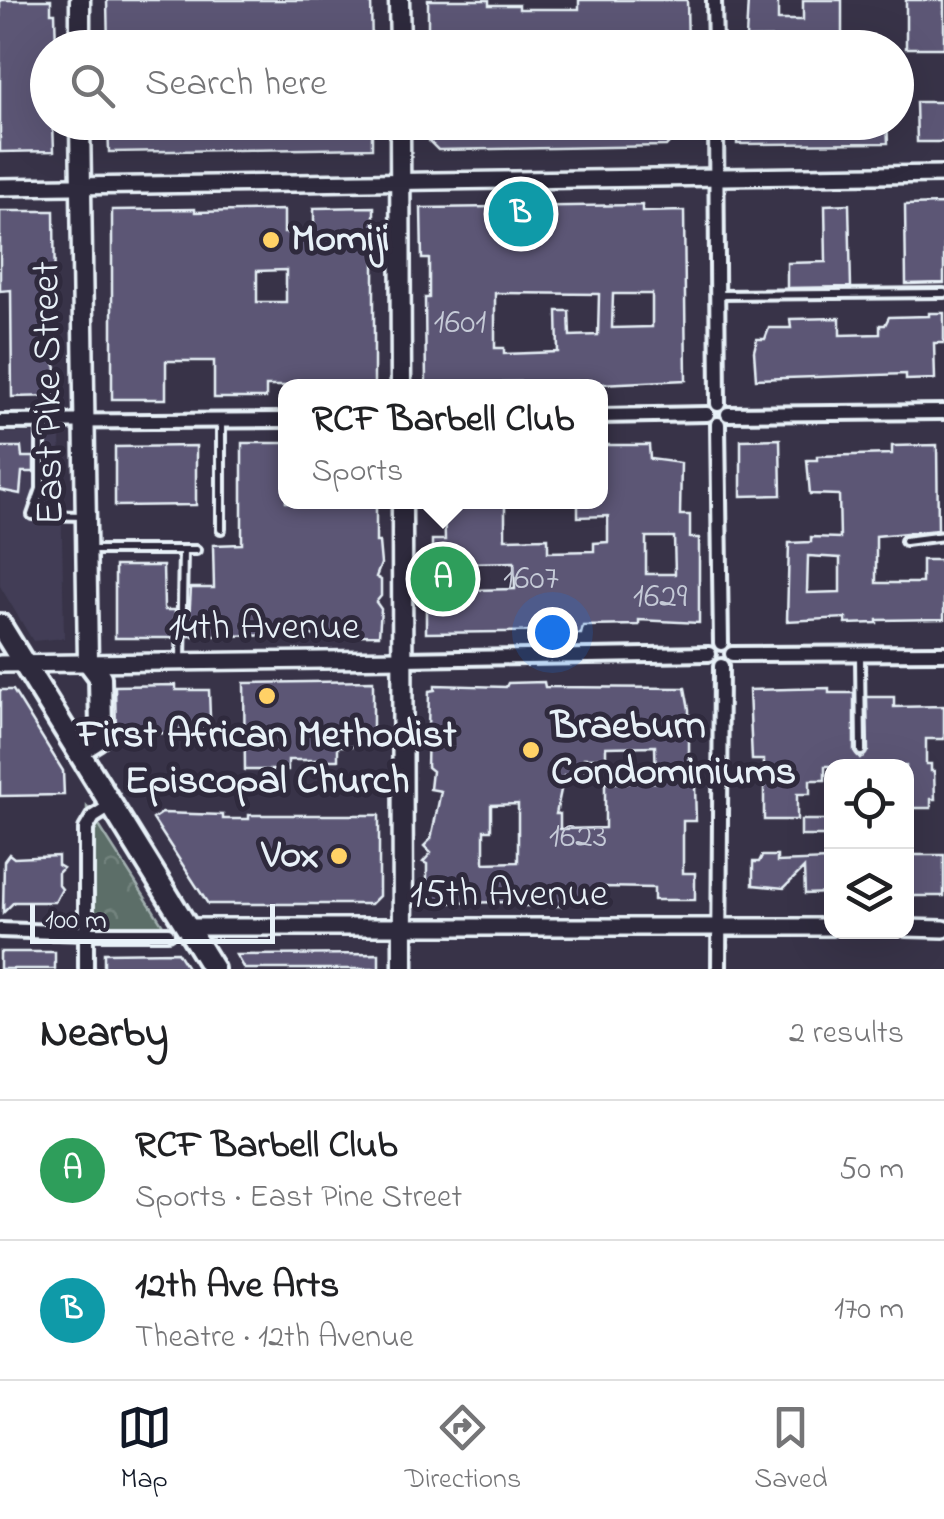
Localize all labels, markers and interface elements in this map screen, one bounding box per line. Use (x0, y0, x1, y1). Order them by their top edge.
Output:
search box (30, 30, 914, 140)
text: Search here (145, 57, 327, 113)
icon: search (65, 58, 120, 113)
pin: B (488, 176, 554, 252)
place label: Momiji (291, 211, 390, 270)
marker: Momiji (260, 229, 282, 251)
street label: East Pike Street (18, 261, 82, 525)
house number: 1601 (434, 298, 486, 349)
popup (278, 379, 608, 509)
text: RCF Barbell Club (312, 393, 574, 449)
text: Sports (312, 449, 403, 496)
pin: A (410, 542, 476, 616)
house number: 1607 (503, 554, 559, 605)
house number: 1629 (633, 572, 688, 623)
street label: 14th Avenue (168, 599, 360, 658)
your location (527, 607, 578, 658)
marker: First African Methodist Episcopal Church (256, 685, 278, 707)
place label: Braeburn Condominiums (549, 698, 796, 803)
place label: First African Methodist Episcopal Church (76, 707, 457, 812)
marker: Braeburn Condominiums (520, 739, 542, 761)
map controls (824, 759, 914, 939)
button: locate (824, 759, 914, 849)
house number: 1623 (549, 812, 607, 863)
place label: Vox (260, 827, 319, 886)
marker: Vox (328, 845, 350, 867)
button: layers (824, 849, 914, 939)
street label: 15th Avenue (410, 866, 608, 925)
scale bar (30, 899, 275, 944)
text: 100 m (45, 901, 107, 942)
text: Nearby (40, 1004, 168, 1065)
text: 2 results (789, 1011, 904, 1058)
text: RCF Barbell Club (135, 1119, 398, 1175)
text: A (63, 1147, 82, 1194)
text: 50 m (839, 1147, 904, 1194)
text: Sports · East Pine Street (135, 1175, 462, 1222)
text: 12th Ave Arts (135, 1259, 339, 1315)
text: B (62, 1287, 83, 1334)
text: 170 m (834, 1287, 904, 1334)
text: Theatre · 12th Avenue (135, 1315, 414, 1362)
tab: Map (117, 1400, 172, 1501)
tab: Directions (405, 1400, 521, 1501)
tab: Saved (754, 1400, 827, 1501)

